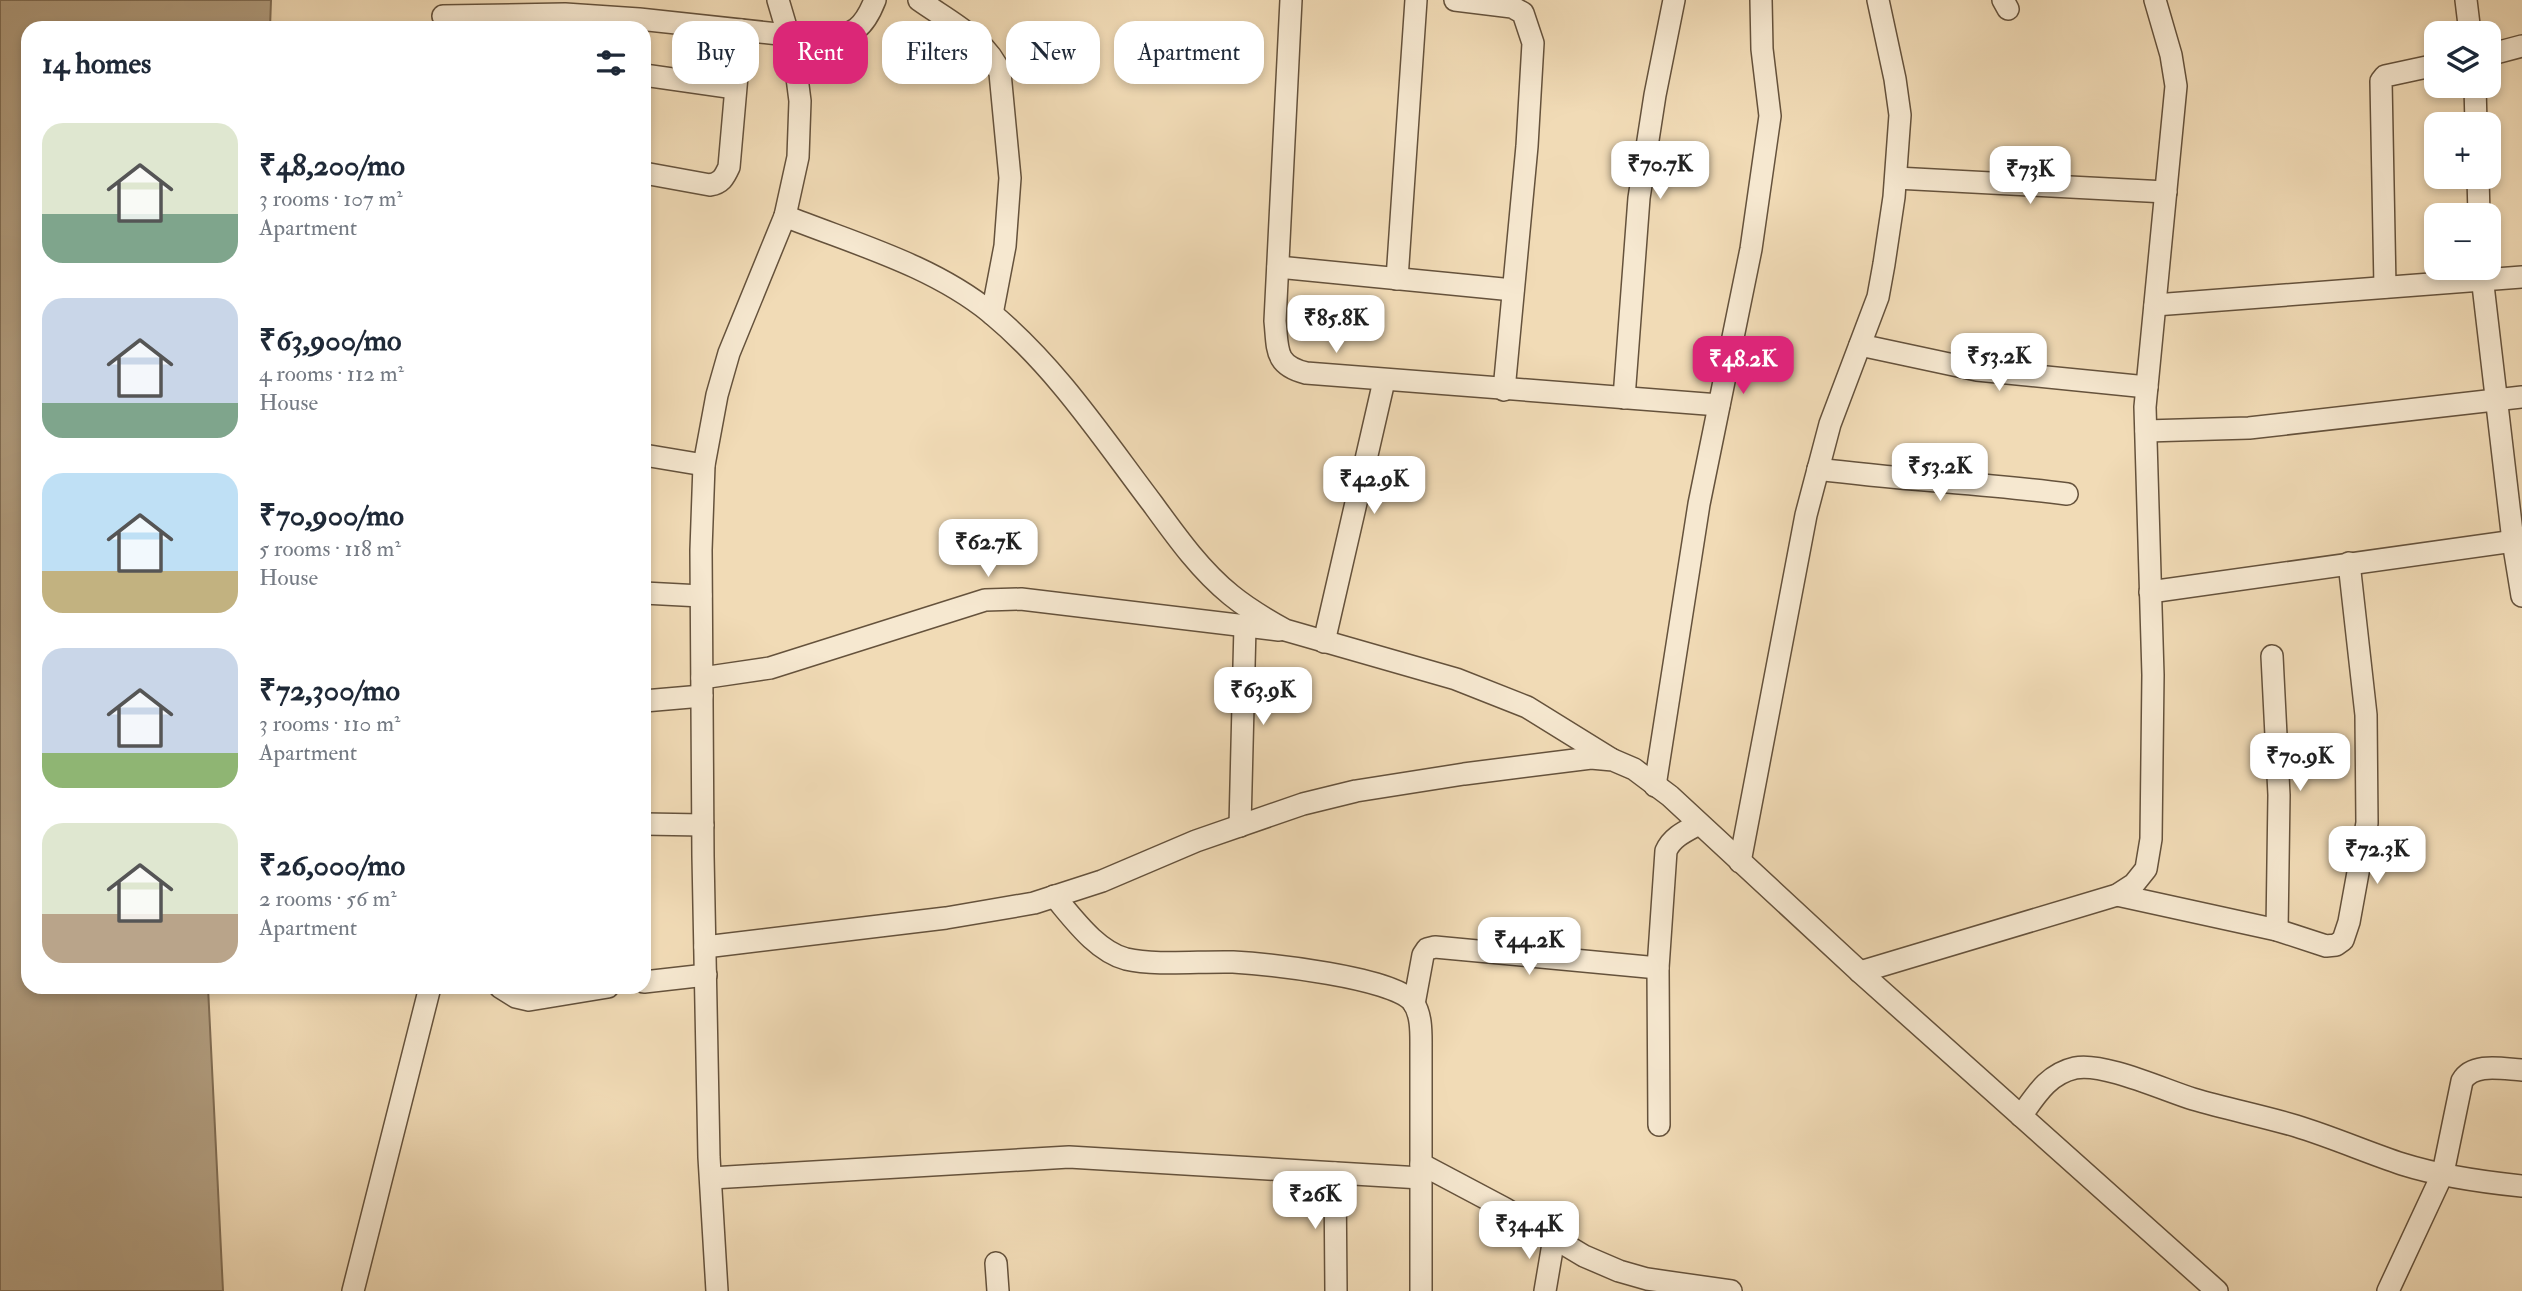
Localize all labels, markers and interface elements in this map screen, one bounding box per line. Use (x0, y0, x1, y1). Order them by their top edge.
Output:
chip: Buy (672, 21, 759, 84)
chip: Rent (773, 21, 868, 84)
chip: Filters (882, 21, 992, 84)
chip: New (1006, 21, 1100, 84)
chip: Apartment (1114, 21, 1264, 84)
map controls (2424, 21, 2501, 280)
button: layers (2424, 21, 2501, 98)
icon: filters (592, 44, 630, 82)
text: 14 homes (42, 45, 151, 82)
button: + (2424, 112, 2501, 189)
pin: ₹70.7K (1603, 142, 1717, 201)
pin: ₹73K (1989, 146, 2071, 206)
text: ₹48,200/mo (259, 147, 405, 184)
text: ₹70.7K (1627, 149, 1693, 178)
icon: home (98, 151, 182, 235)
text: ₹73K (2006, 154, 2054, 183)
text: 3 rooms · 107 m² (259, 184, 403, 213)
button: − (2424, 203, 2501, 280)
text: Apartment (259, 213, 357, 242)
pin: ₹85.8K (1279, 296, 1393, 355)
text: ₹85.8K (1304, 303, 1369, 332)
text: ₹63,900/mo (259, 322, 401, 359)
icon: home (98, 326, 182, 410)
pin: ₹53.2K (1942, 334, 2056, 393)
pin: ₹48.2K (1686, 336, 1800, 396)
text: ₹53.2K (1967, 341, 2031, 370)
text: ₹48.2K (1709, 344, 1777, 373)
text: 4 rooms · 112 m² (259, 359, 404, 388)
text: House (259, 388, 318, 417)
pin: ₹53.2K (1883, 444, 1997, 503)
text: ₹53.2K (1908, 451, 1972, 480)
pin: ₹42.9K (1317, 456, 1431, 516)
text: ₹42.9K (1339, 464, 1409, 493)
text: ₹70,900/mo (259, 497, 404, 534)
icon: home (98, 501, 182, 585)
pin: ₹62.7K (931, 520, 1045, 579)
text: ₹62.7K (955, 527, 1021, 556)
text: 5 rooms · 118 m² (259, 534, 401, 563)
text: House (259, 563, 318, 592)
pin: ₹63.9K (1206, 668, 1320, 727)
text: ₹72,300/mo (259, 672, 400, 709)
text: ₹63.9K (1230, 675, 1296, 704)
icon: home (98, 676, 182, 760)
text: 3 rooms · 110 m² (259, 709, 400, 738)
pin: ₹70.9K (2243, 734, 2357, 793)
text: Apartment (259, 738, 357, 767)
text: ₹70.9K (2266, 741, 2334, 770)
pin: ₹72.3K (2320, 826, 2434, 886)
text: ₹72.3K (2345, 834, 2409, 863)
text: ₹26,000/mo (259, 847, 405, 884)
icon: home (98, 851, 182, 935)
text: 2 rooms · 56 m² (259, 884, 397, 913)
text: Apartment (259, 913, 357, 942)
pin: ₹44.2K (1472, 918, 1586, 977)
text: ₹44.2K (1494, 925, 1564, 954)
pin: ₹26K (1274, 1172, 1356, 1231)
text: ₹26K (1289, 1179, 1341, 1208)
pin: ₹34.4K (1472, 1202, 1586, 1261)
text: ₹34.4K (1495, 1209, 1563, 1238)

